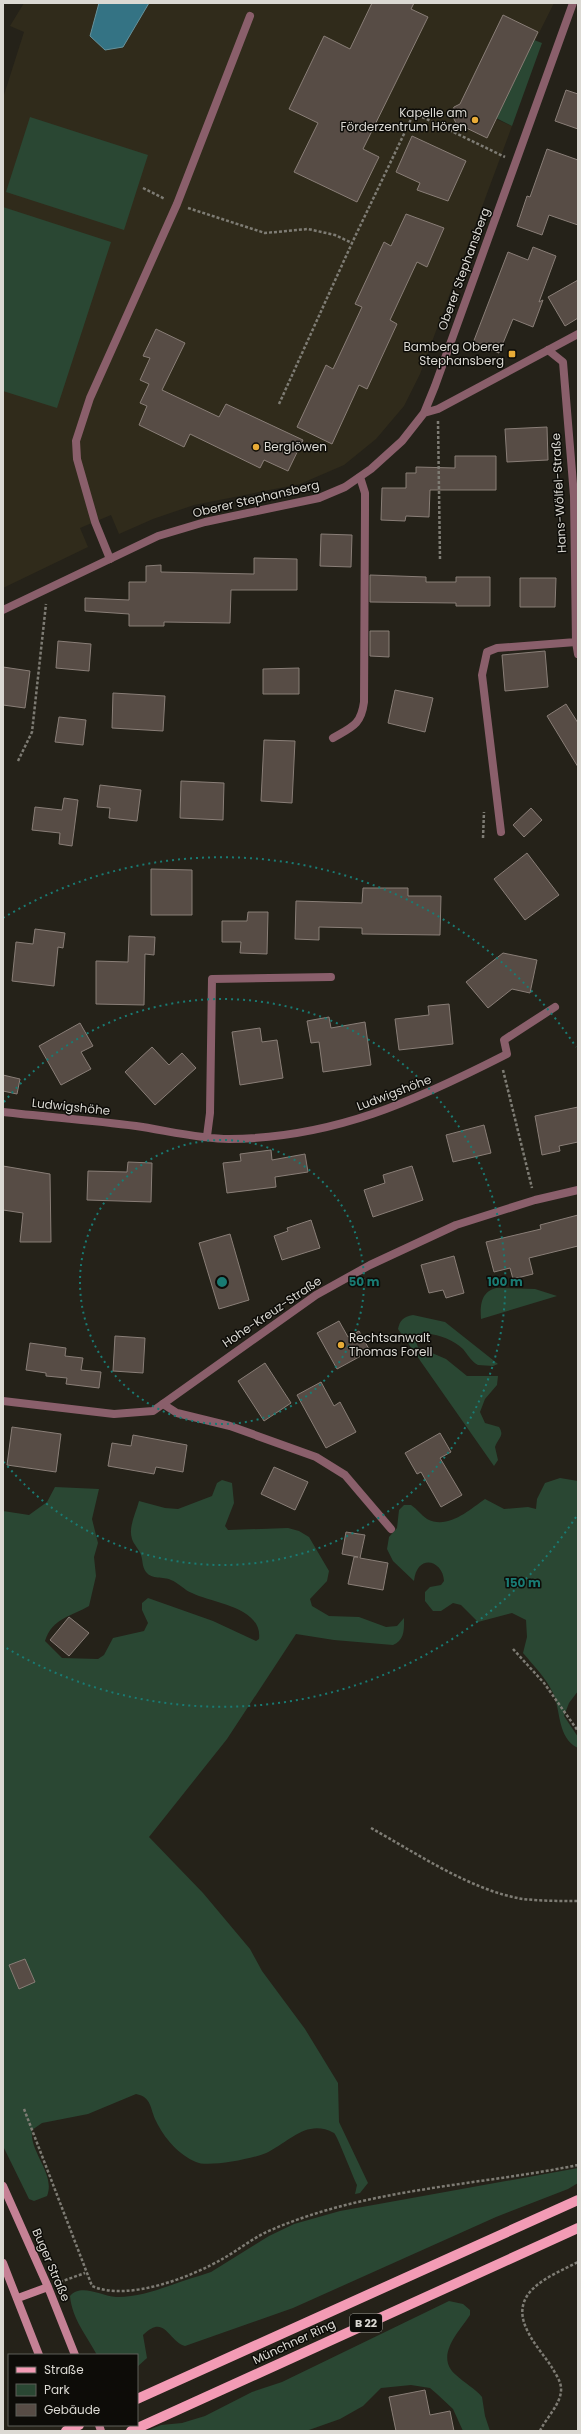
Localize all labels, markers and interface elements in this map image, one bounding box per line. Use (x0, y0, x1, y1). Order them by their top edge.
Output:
place label: Kapelle am Förderzentrum Hören (341, 104, 467, 135)
marker: Kapelle am Förderzentrum Hören (470, 115, 480, 125)
street label: Oberer Stephansberg (433, 205, 494, 333)
place label: Bamberg Oberer Stephansberg (403, 338, 505, 369)
marker: Bamberg Oberer Stephansberg (507, 349, 517, 359)
street label: Hans-Wölfel-Straße (547, 433, 570, 553)
place label: Berglöwen (264, 438, 327, 455)
marker: Berglöwen (251, 442, 261, 452)
street label: Oberer Stephansberg (191, 476, 321, 521)
street label: Ludwigshöhe (354, 1071, 434, 1115)
street label: Ludwigshöhe (31, 1094, 111, 1119)
street label: Hohe-Kreuz-Straße (219, 1272, 325, 1351)
text: 50 m (349, 1273, 380, 1290)
text: 100 m (487, 1273, 523, 1290)
centre of rings (215, 1275, 229, 1289)
place label: Rechtsanwalt Thomas Forell (349, 1329, 432, 1360)
marker: Rechtsanwalt Thomas Forell (336, 1340, 346, 1350)
text: 150 m (505, 1574, 541, 1591)
street label: Buger Straße (28, 2226, 75, 2304)
road number: B 22 (350, 2314, 382, 2332)
street label: Münchner Ring (250, 2315, 338, 2368)
legend (8, 2354, 138, 2426)
text: Straße (44, 2361, 84, 2378)
text: Park (44, 2381, 71, 2398)
text: Gebäude (44, 2401, 100, 2418)

